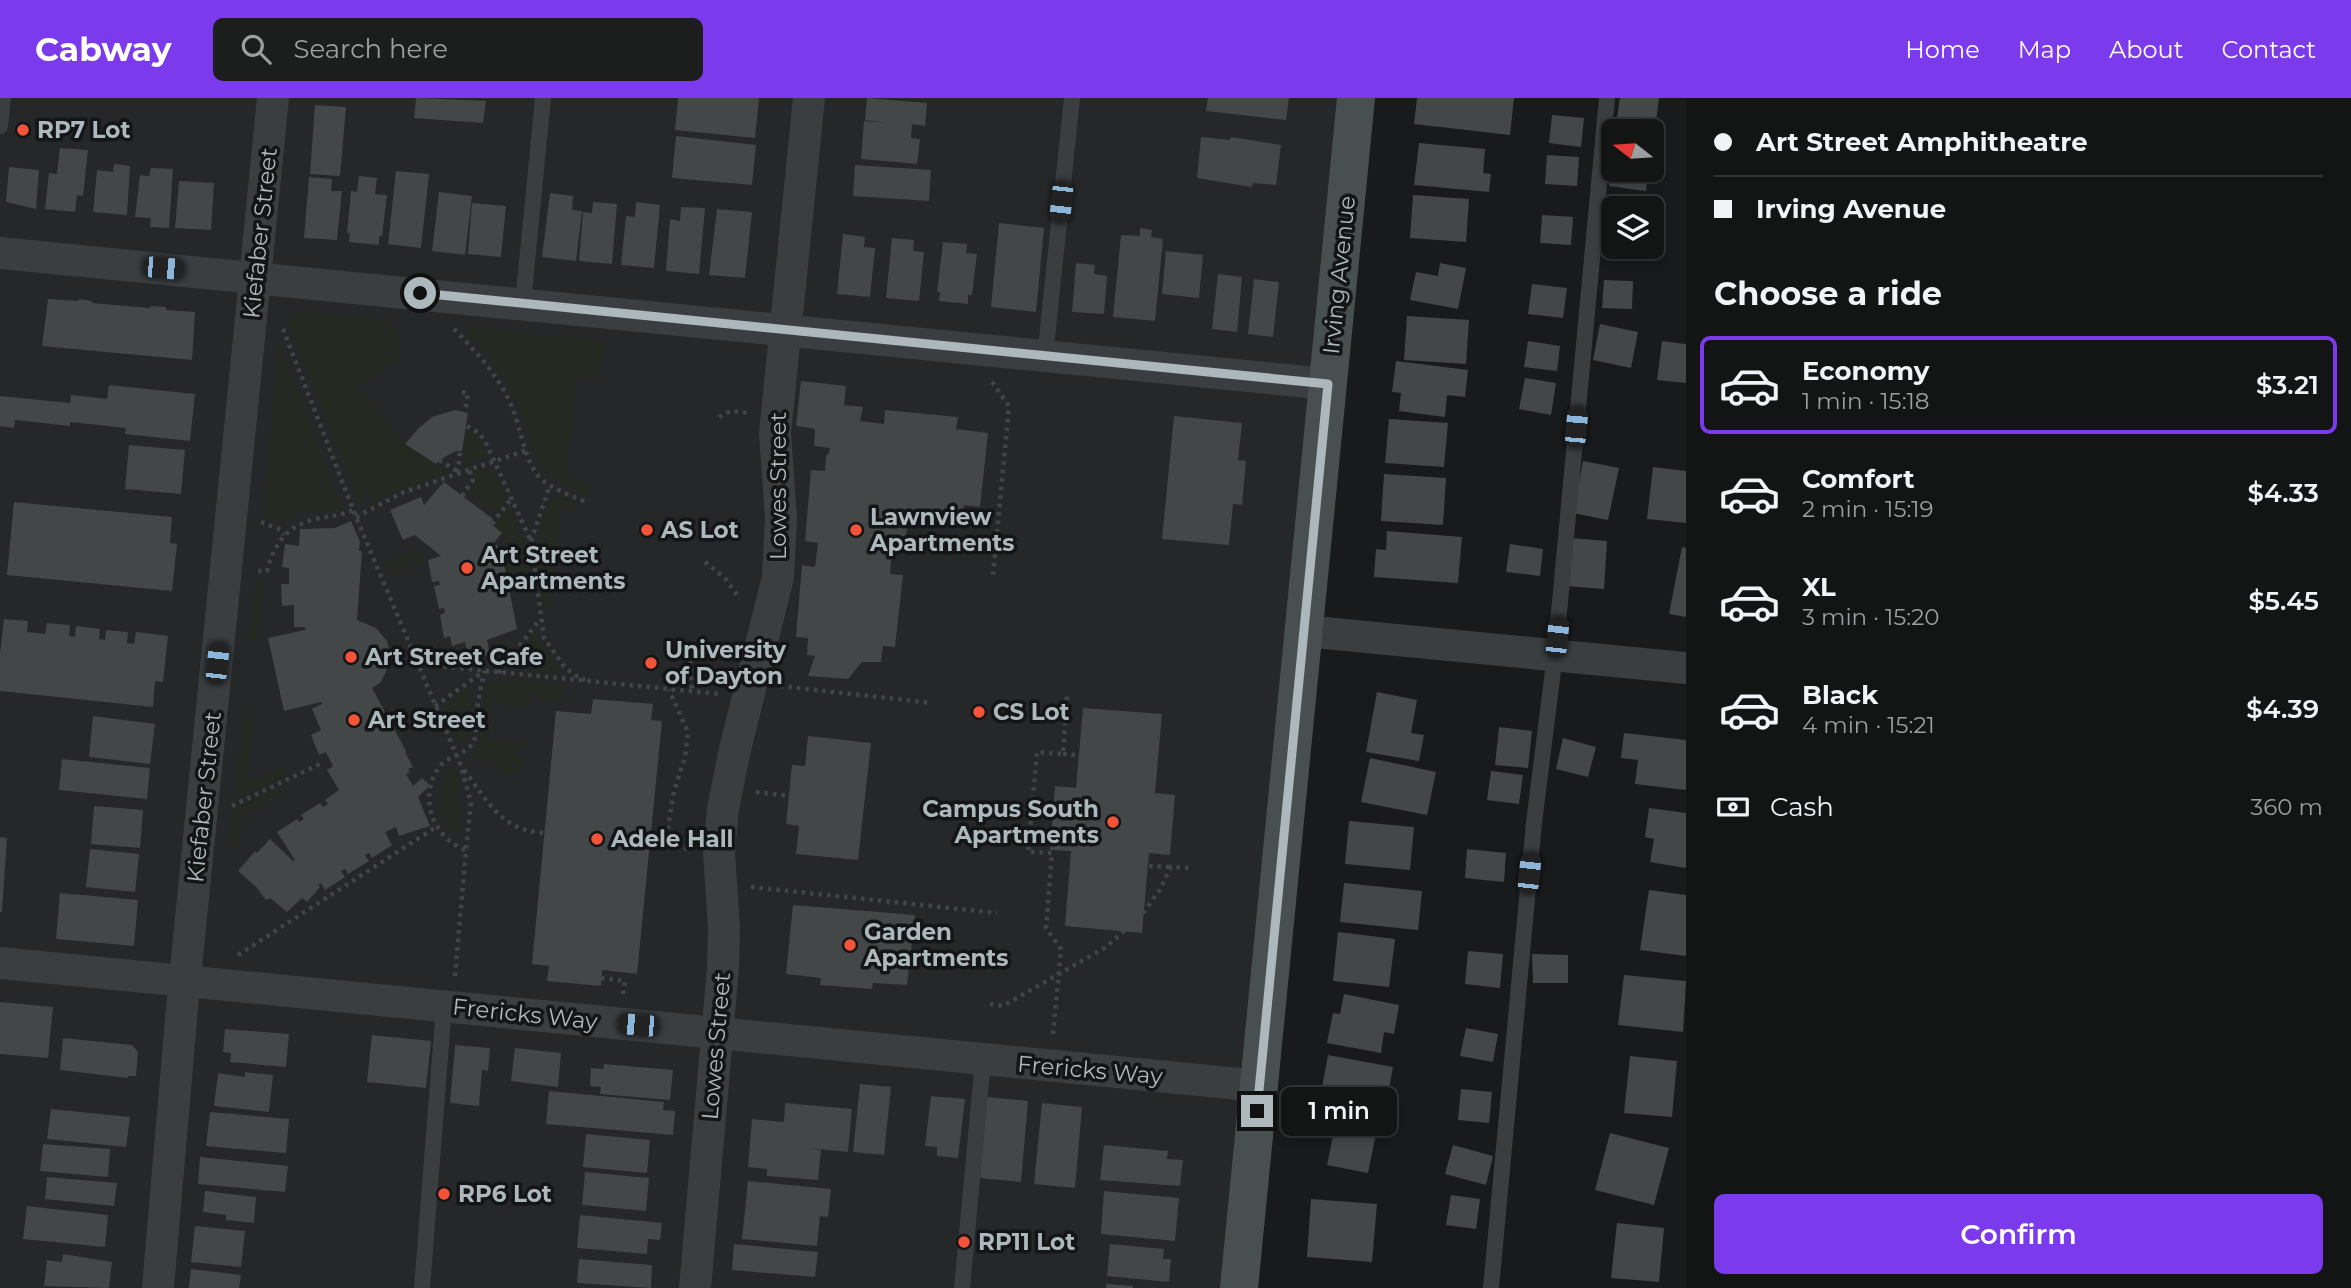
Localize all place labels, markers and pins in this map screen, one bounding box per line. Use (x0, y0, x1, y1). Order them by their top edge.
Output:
place label: RP7 Lot (37, 116, 130, 144)
marker: RP7 Lot (15, 122, 31, 138)
place label: Lawnview Apartments (869, 503, 1015, 557)
place label: AS Lot (660, 516, 739, 544)
marker: AS Lot (639, 522, 655, 538)
marker: Lawnview Apartments (848, 522, 864, 538)
place label: Art Street Apartments (480, 541, 626, 595)
marker: Art Street Apartments (459, 560, 475, 576)
place label: University of Dayton (665, 636, 786, 690)
place label: Art Street Cafe (364, 643, 543, 671)
marker: Art Street Cafe (343, 649, 359, 665)
marker: University of Dayton (643, 655, 659, 671)
place label: CS Lot (993, 698, 1070, 726)
marker: CS Lot (971, 704, 987, 720)
place label: Art Street (367, 706, 486, 734)
marker: Art Street (346, 712, 362, 728)
place label: Campus South Apartments (922, 795, 1099, 849)
marker: Campus South Apartments (1105, 814, 1121, 830)
place label: Adele Hall (610, 825, 734, 853)
marker: Adele Hall (589, 831, 605, 847)
place label: Garden Apartments (863, 918, 1009, 972)
marker: Garden Apartments (842, 937, 858, 953)
place label: RP6 Lot (458, 1180, 552, 1208)
marker: RP6 Lot (436, 1186, 452, 1202)
place label: RP11 Lot (978, 1228, 1075, 1256)
marker: RP11 Lot (956, 1234, 972, 1250)

